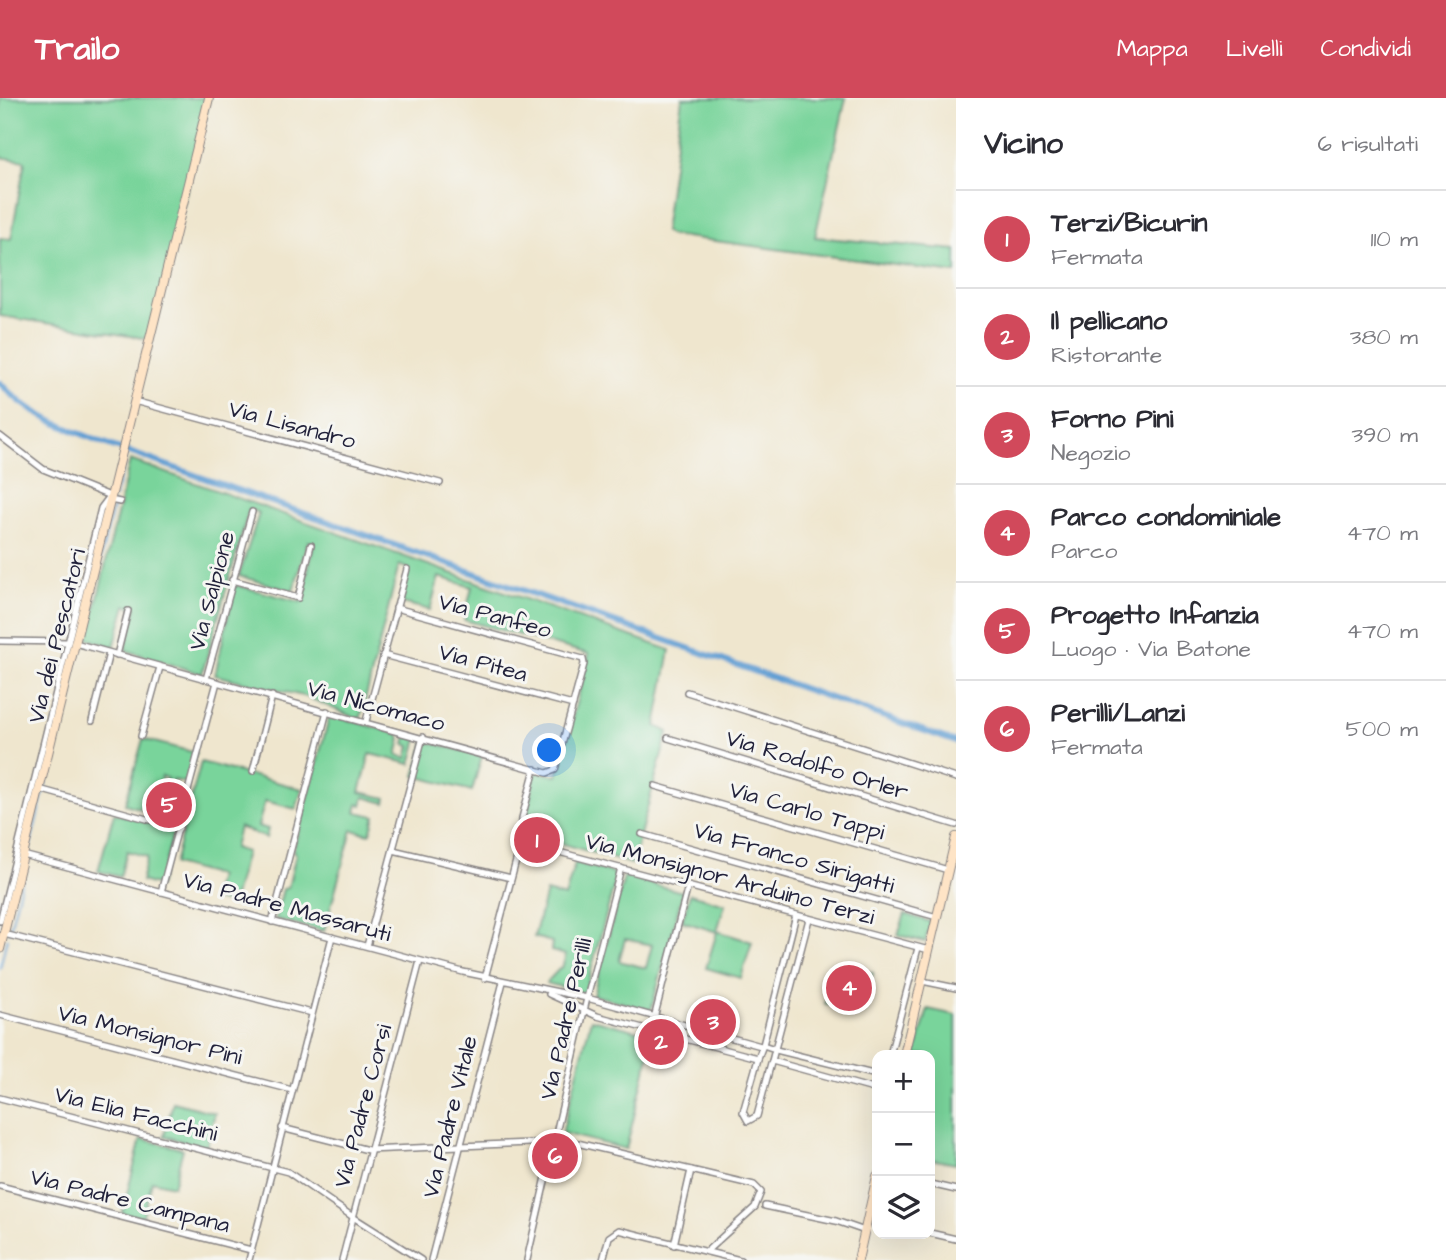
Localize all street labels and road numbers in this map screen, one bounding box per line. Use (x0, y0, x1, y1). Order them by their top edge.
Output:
street label: Via Lisandro (225, 393, 359, 457)
street label: Via Salpione (181, 528, 243, 654)
street label: Via dei Pescatori (20, 545, 94, 727)
street label: Via Panfeo (435, 586, 555, 646)
street label: Via Pitea (435, 636, 531, 690)
street label: Via Nicomaco (304, 672, 448, 740)
street label: Via Rodolfo Orler (722, 722, 912, 808)
street label: Via Carlo Tappi (726, 774, 889, 849)
street label: Via Franco Sirigatti (690, 814, 899, 903)
street label: Via Monsignor Arduino Terzi (582, 825, 878, 934)
street label: Via Padre Massaruti (180, 864, 395, 950)
street label: Via Padre Perilli (532, 934, 600, 1103)
street label: Via Monsignor Pini (54, 997, 246, 1074)
street label: Via Padre Corsi (326, 1020, 400, 1191)
street label: Via Padre Vitale (414, 1032, 486, 1202)
street label: Via Elia Facchini (51, 1078, 221, 1150)
street label: Via Padre Campana (27, 1161, 234, 1241)

